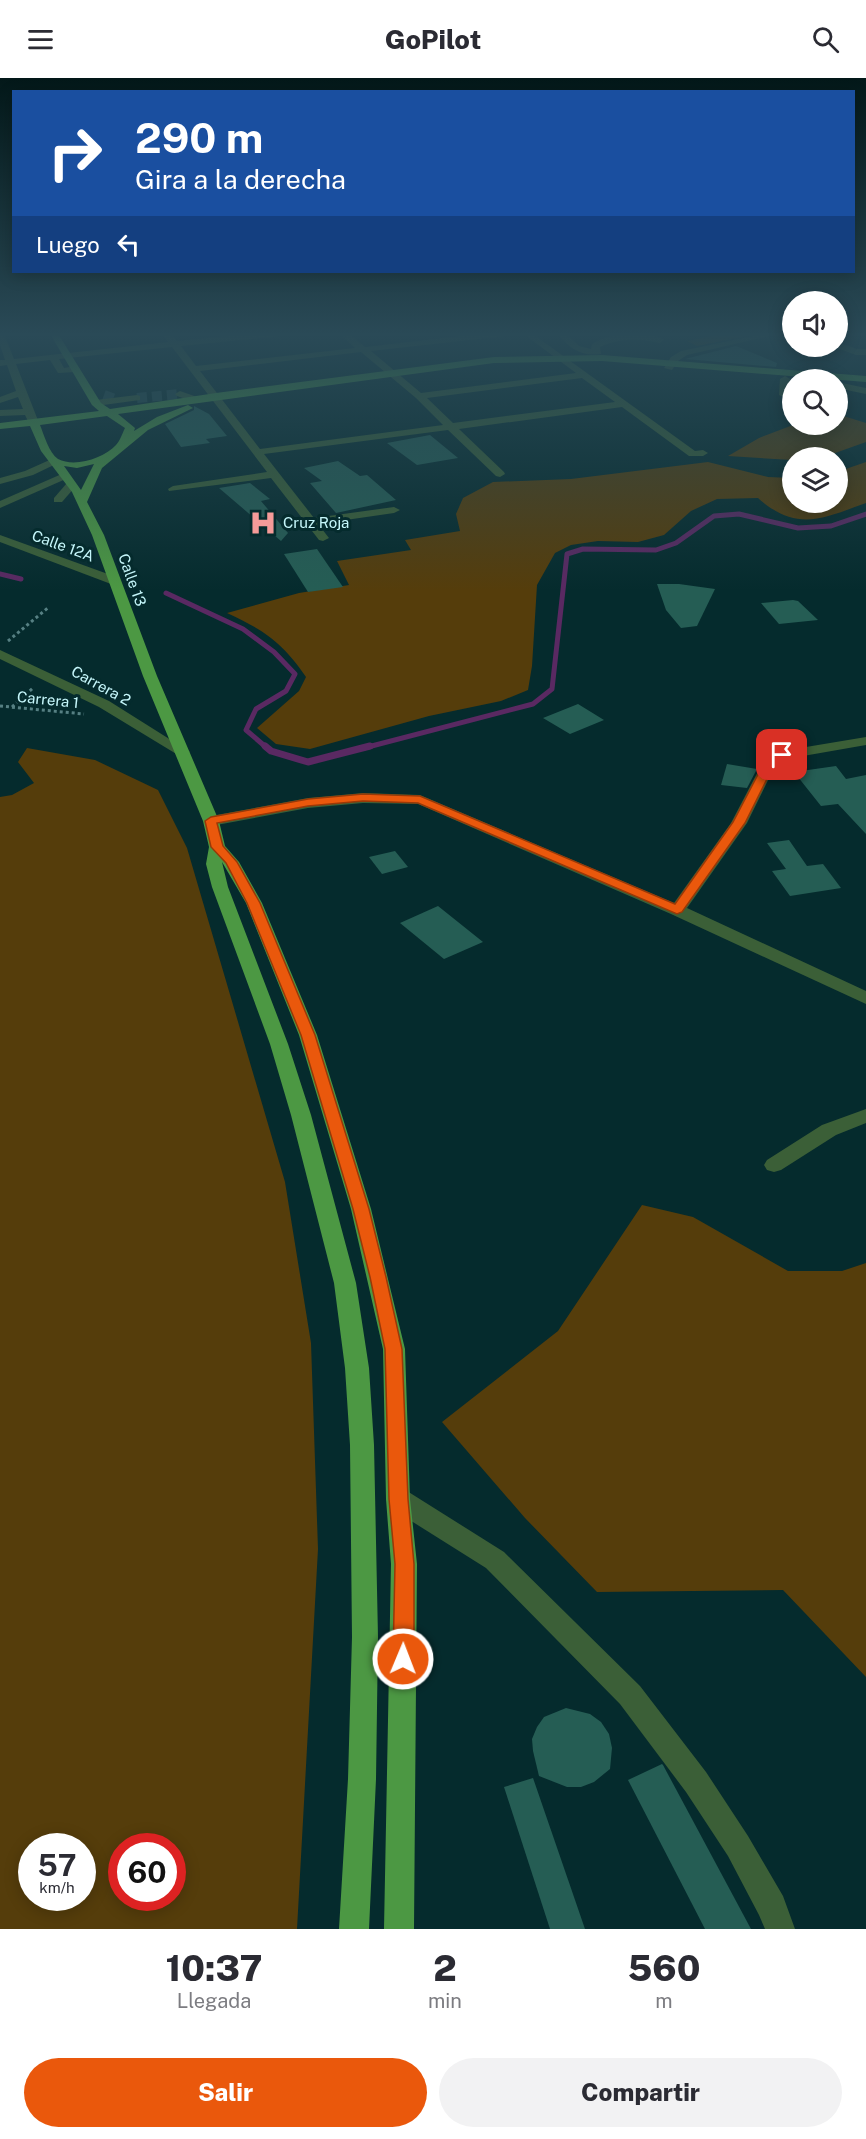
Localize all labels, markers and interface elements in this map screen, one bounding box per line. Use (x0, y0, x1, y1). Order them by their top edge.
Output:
icon: menu (24, 23, 57, 56)
text: GoPilot (385, 23, 481, 55)
icon: search (809, 23, 842, 56)
text: 290 m (135, 113, 263, 162)
icon: right (36, 114, 114, 192)
text: Gira a la derecha (135, 163, 346, 195)
icon: left (112, 228, 145, 261)
text: Luego (36, 232, 100, 258)
map controls (782, 291, 848, 513)
button: sound (782, 291, 848, 357)
button: search (782, 369, 848, 435)
button: layers (782, 447, 848, 513)
hospital icon: Cruz Roja (248, 508, 278, 538)
place label: Cruz Roja (283, 514, 349, 531)
street label: Calle 12A (30, 526, 97, 565)
street label: Calle 13 (115, 551, 150, 608)
street label: Carrera 2 (69, 662, 134, 709)
street label: Carrera 1 (16, 688, 80, 711)
pin (756, 729, 807, 780)
icon: arrive (765, 738, 798, 771)
position arrow (371, 1627, 435, 1691)
speed limit sign: 60 (108, 1833, 186, 1911)
text: 57 (37, 1847, 77, 1883)
text: km/h (39, 1879, 75, 1896)
text: 10:37 (166, 1947, 262, 1989)
text: 2 (433, 1947, 457, 1989)
text: 560 (627, 1947, 700, 1989)
text: Llegada (177, 1989, 251, 2013)
text: min (428, 1989, 462, 2013)
text: m (655, 1989, 673, 2013)
button: Salir (24, 2058, 427, 2127)
button: Compartir (439, 2058, 842, 2127)

